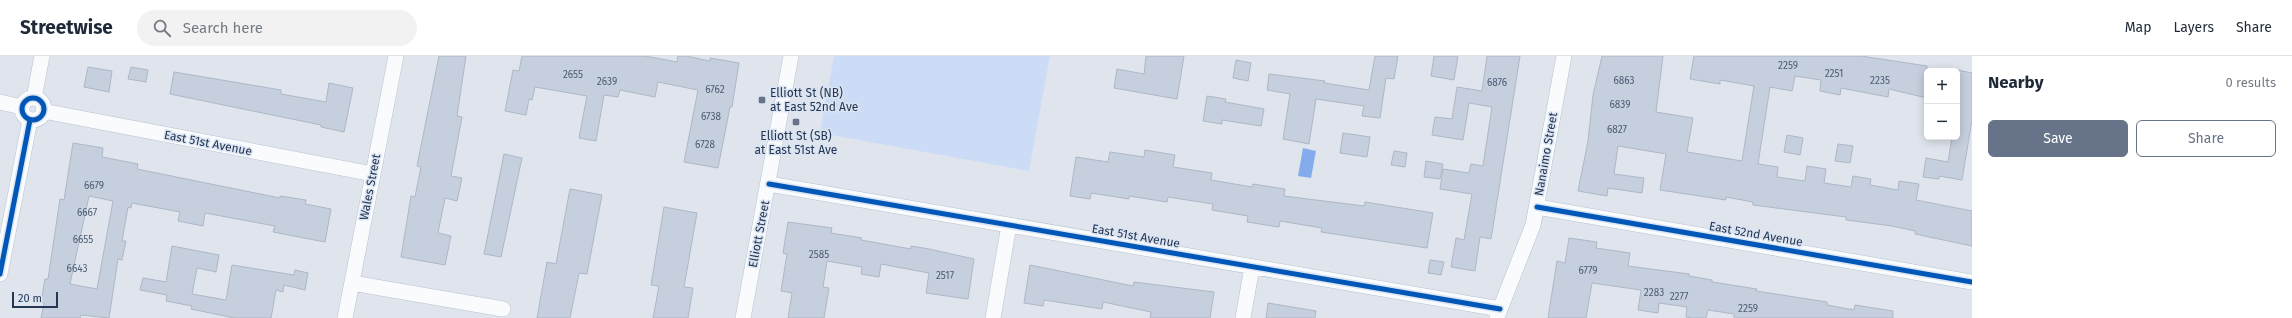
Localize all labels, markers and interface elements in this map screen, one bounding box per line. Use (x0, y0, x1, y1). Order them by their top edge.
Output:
search box (137, 10, 417, 46)
text: Streetwise (20, 16, 113, 39)
icon: search (151, 17, 173, 39)
text: Search here (183, 19, 263, 37)
text: Map (2125, 19, 2151, 36)
text: Layers (2173, 19, 2214, 36)
text: Share (2236, 19, 2272, 36)
house number: 2259 (1778, 60, 1798, 72)
house number: 2251 (1825, 68, 1843, 80)
map controls (1924, 68, 1960, 140)
button: + (1924, 68, 1960, 104)
house number: 2655 (563, 69, 583, 81)
text: Nearby (1988, 72, 2043, 93)
house number: 6863 (1613, 75, 1635, 87)
house number: 2235 (1870, 75, 1890, 87)
text: 0 results (2225, 75, 2276, 90)
house number: 2639 (597, 76, 617, 88)
house number: 6876 (1487, 77, 1507, 89)
house number: 6762 (705, 84, 725, 96)
place label: Elliott St (NB) at East 52nd Ave (770, 86, 858, 114)
marker: Elliott St (NB) at East 52nd Ave (757, 95, 767, 105)
house number: 6839 (1610, 99, 1630, 111)
button: − (1924, 104, 1960, 140)
street label: Nanaimo Street (1532, 110, 1560, 197)
house number: 6738 (701, 111, 721, 123)
marker: Elliott St (SB) at East 51st Ave (791, 117, 801, 127)
button: Save (1988, 120, 2128, 157)
button: Share (2136, 120, 2276, 157)
house number: 6827 (1607, 124, 1628, 136)
street label: East 51st Avenue (163, 128, 253, 158)
place label: Elliott St (SB) at East 51st Ave (755, 129, 837, 157)
house number: 6728 (695, 139, 715, 151)
street label: Wales Street (357, 152, 383, 221)
house number: 6679 (84, 180, 104, 192)
street label: Elliott Street (746, 199, 773, 269)
house number: 6667 (77, 207, 98, 219)
street label: East 52nd Avenue (1708, 219, 1804, 249)
street label: East 51st Avenue (1091, 221, 1181, 251)
house number: 6655 (73, 234, 93, 246)
house number: 2585 (809, 249, 829, 261)
house number: 6643 (67, 263, 87, 275)
house number: 6779 (1578, 265, 1598, 277)
house number: 2517 (936, 270, 955, 282)
house number: 2283 (1644, 287, 1664, 299)
scale bar (12, 290, 58, 309)
house number: 2277 (1670, 291, 1689, 303)
text: 20 m (18, 292, 42, 305)
house number: 2259 (1738, 303, 1758, 315)

